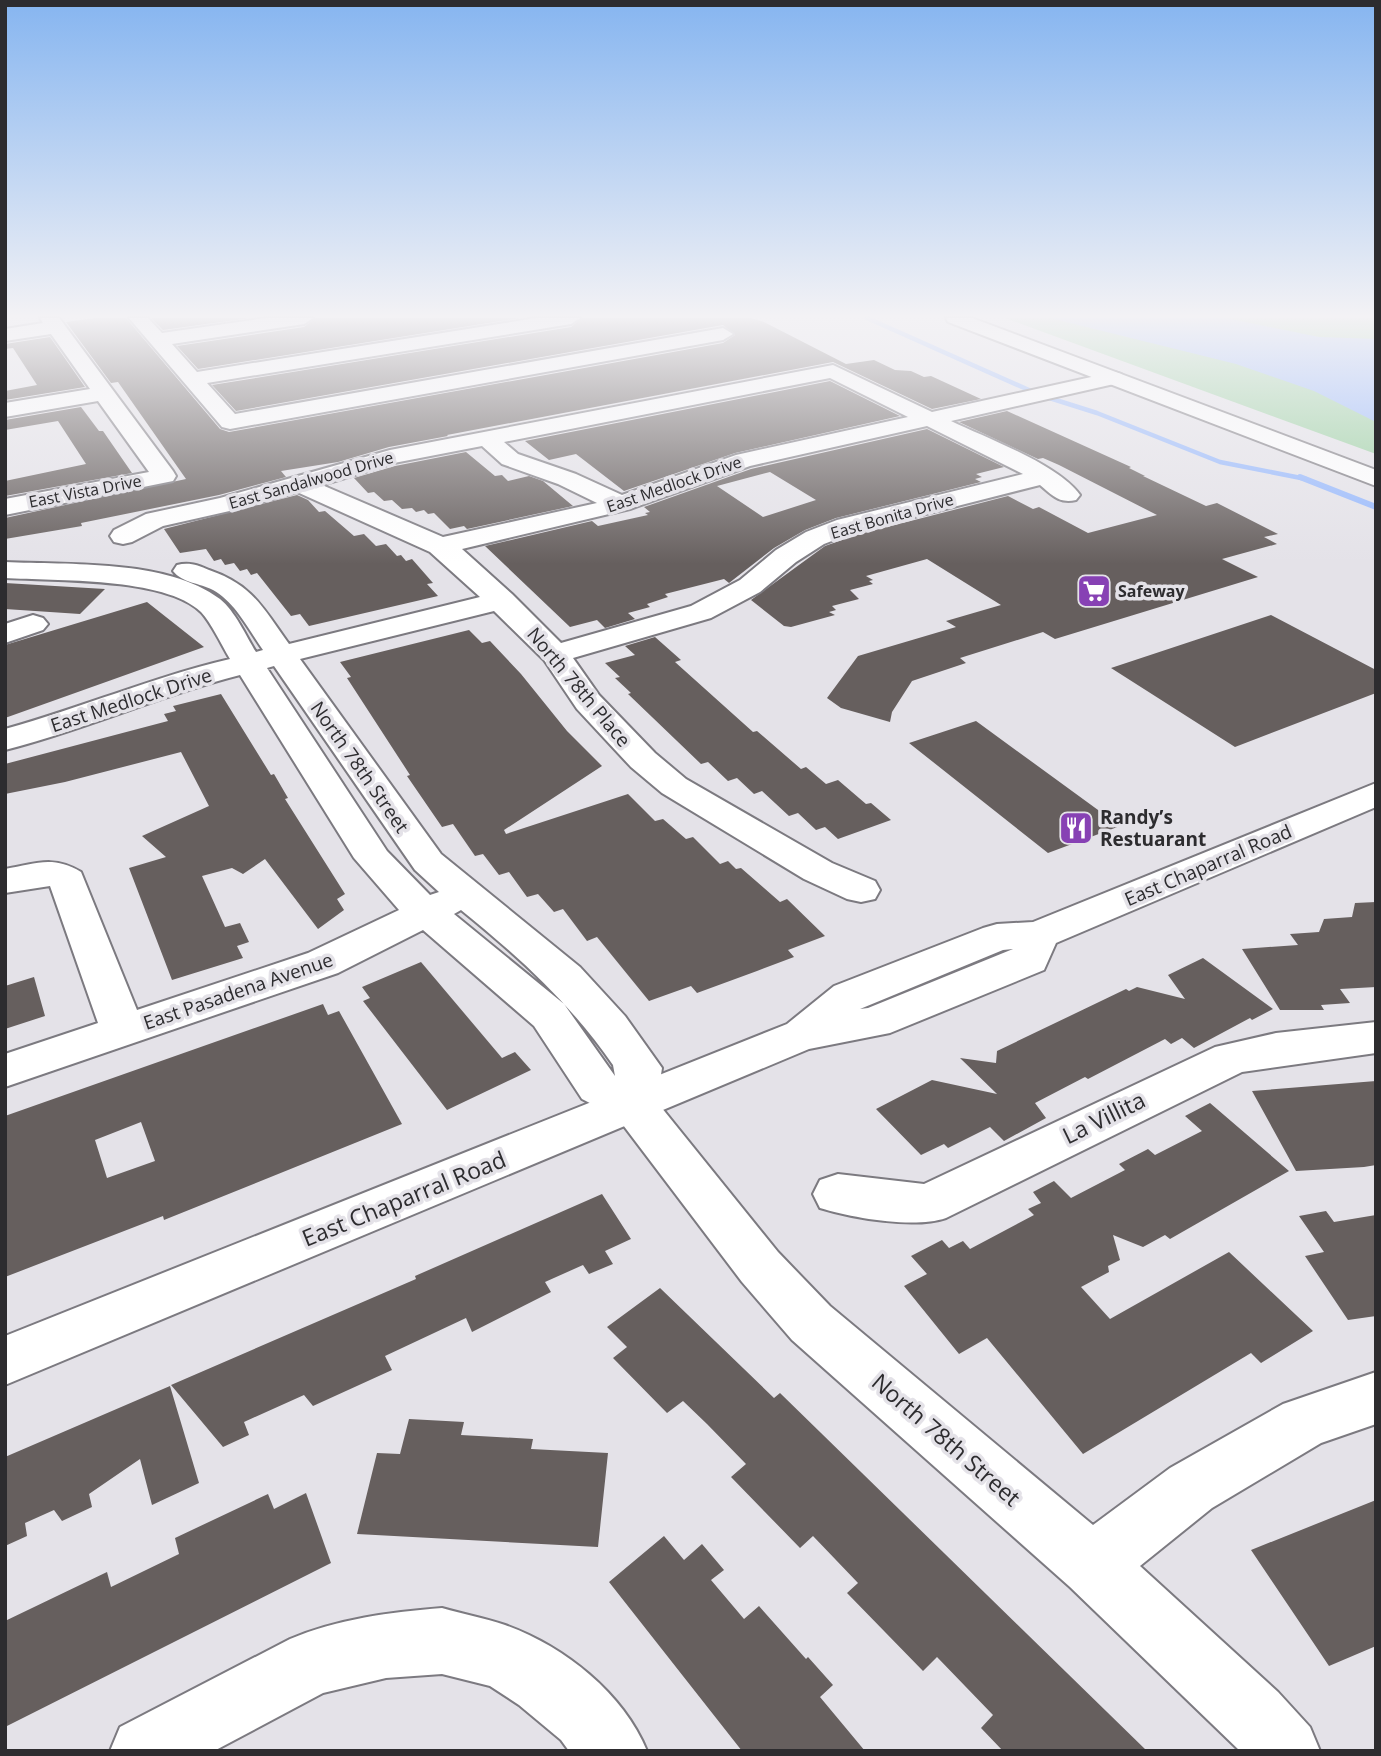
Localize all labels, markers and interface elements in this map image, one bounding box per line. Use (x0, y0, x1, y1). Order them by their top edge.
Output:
street label: East Sandalwood Drive (226, 446, 396, 514)
street label: East Medlock Drive (604, 451, 744, 517)
street label: East Vista Drive (27, 469, 143, 513)
street label: East Bonita Drive (828, 488, 956, 544)
supermarket icon: Safeway (1075, 572, 1113, 610)
place label: Safeway (1118, 580, 1185, 602)
street label: North 78th Place (521, 622, 637, 752)
street label: East Medlock Drive (47, 662, 215, 738)
street label: North 78th Street (305, 696, 415, 838)
place label: Randy’s Restuarant (1100, 804, 1206, 852)
restaurant icon: Randy’s Restuarant (1057, 809, 1095, 847)
street label: East Chaparral Road (1120, 818, 1296, 912)
street label: East Pasadena Avenue (140, 946, 336, 1036)
street label: La Villita (1057, 1083, 1150, 1151)
street label: East Chaparral Road (297, 1143, 510, 1254)
street label: North 78th Street (865, 1366, 1028, 1513)

